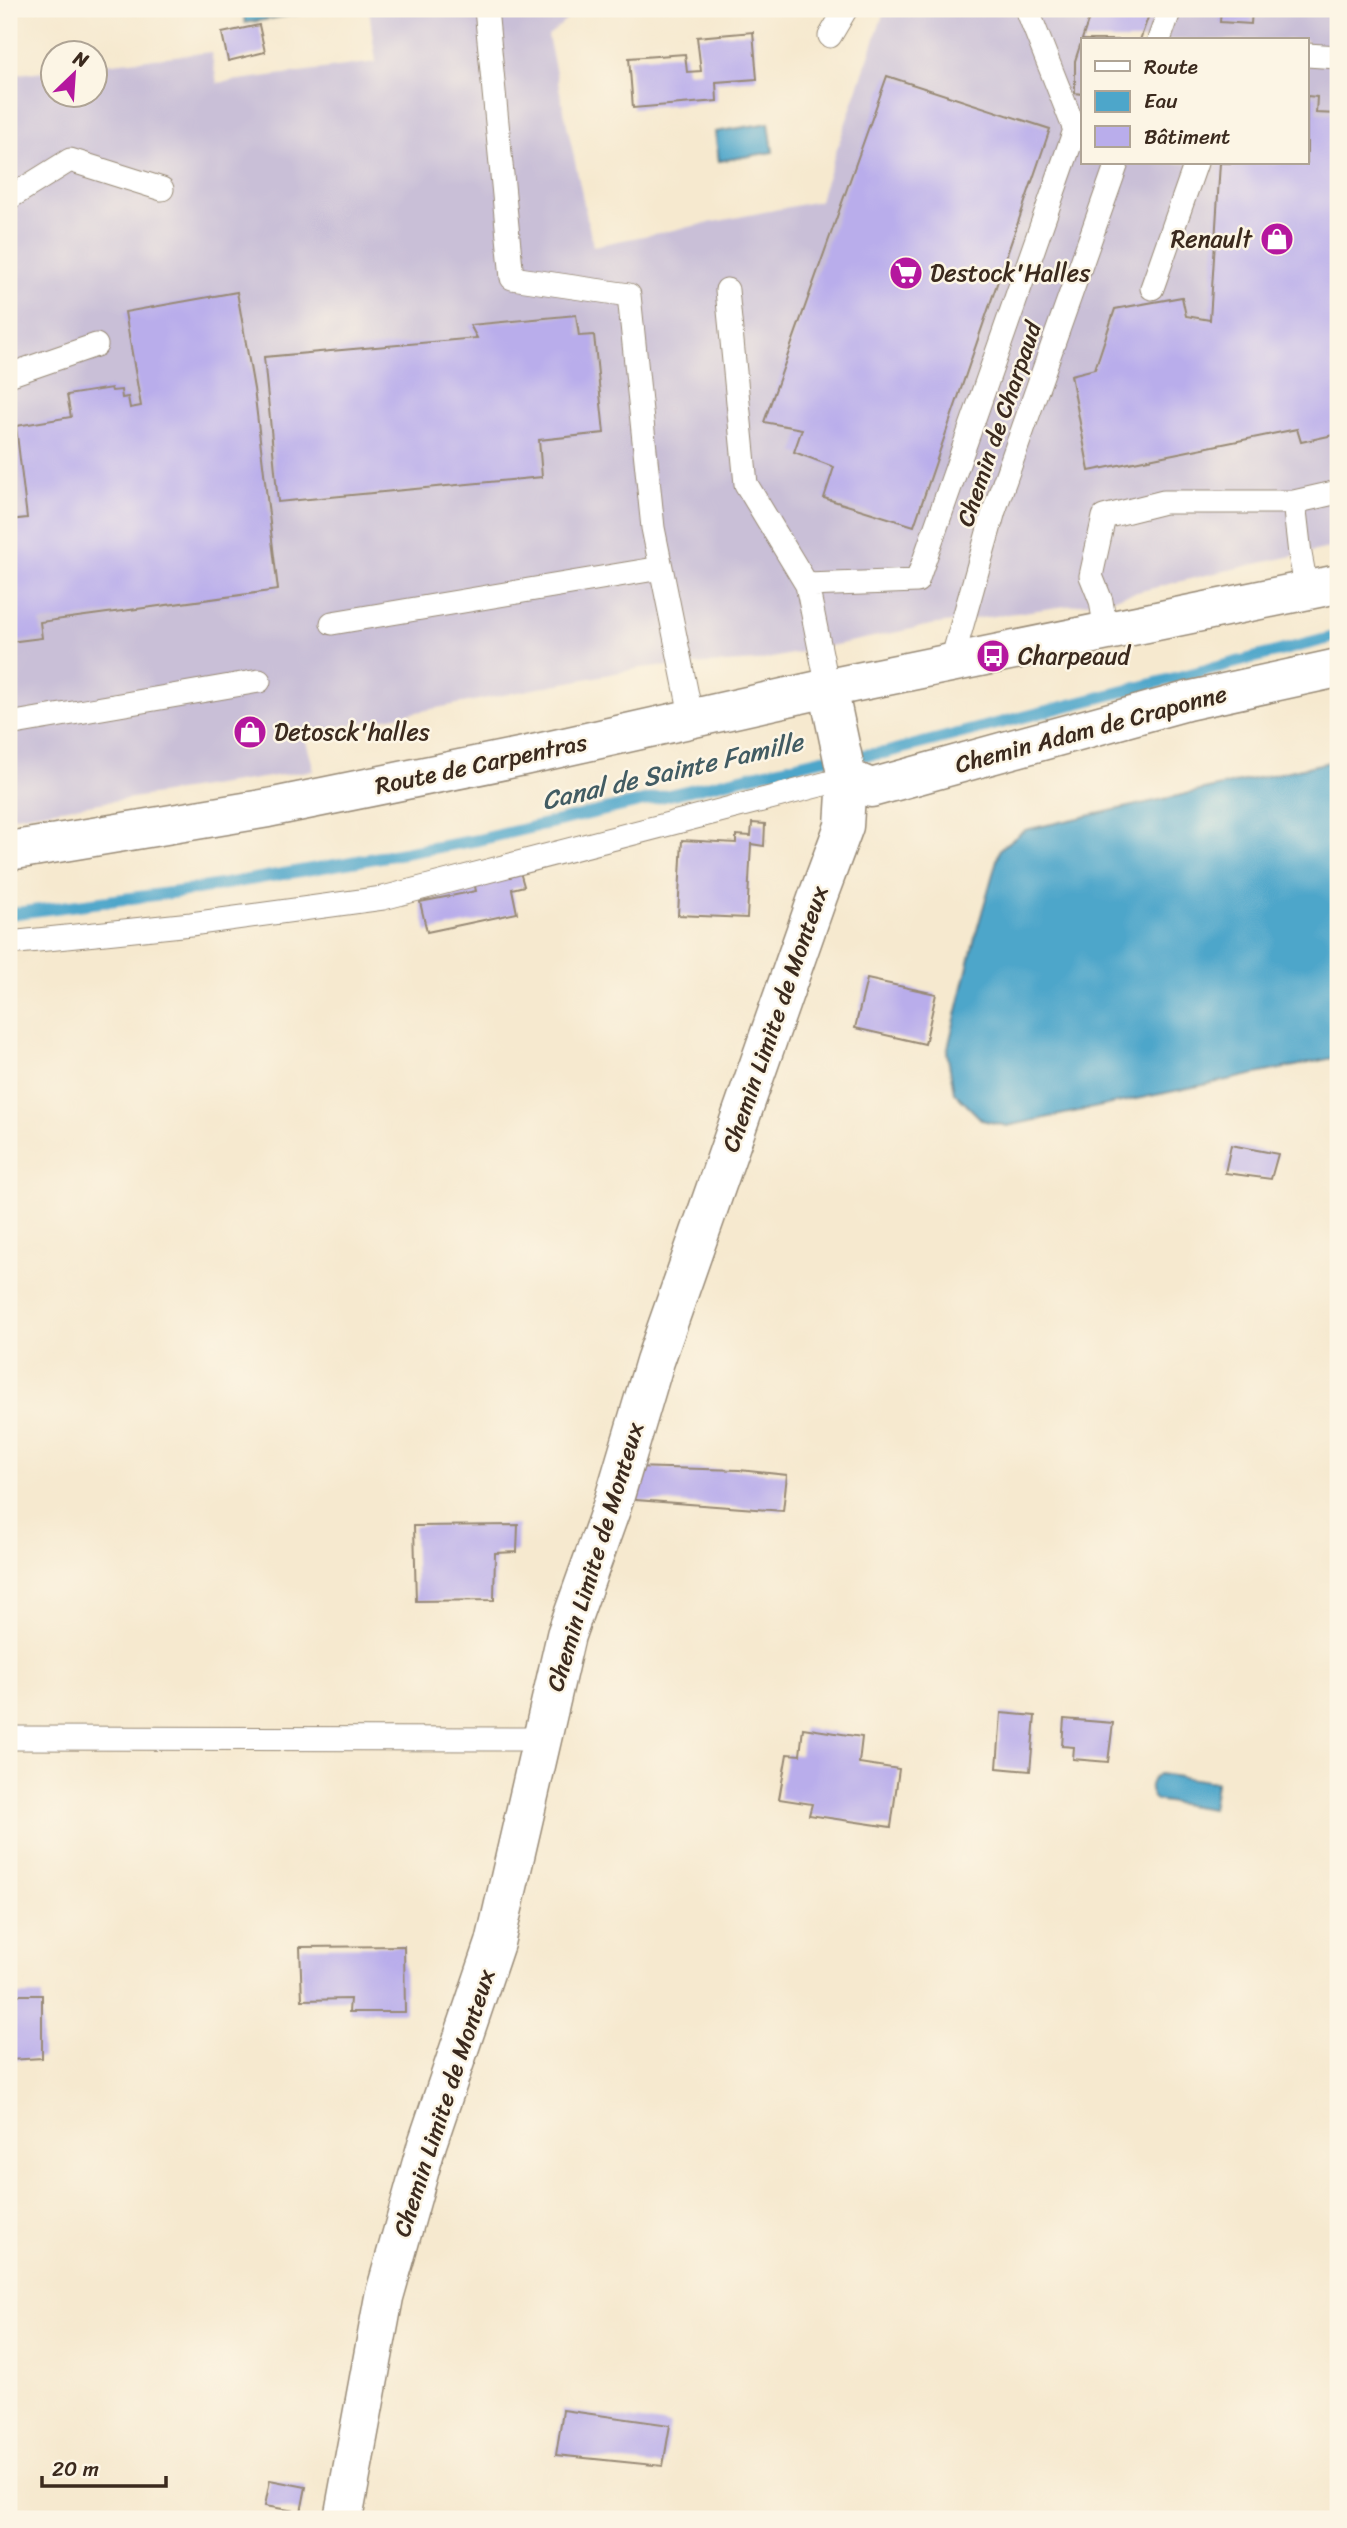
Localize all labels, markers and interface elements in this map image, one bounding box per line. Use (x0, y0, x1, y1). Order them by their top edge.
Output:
north arrow (38, 38, 108, 108)
legend (1081, 38, 1308, 164)
text: N (67, 41, 95, 77)
text: Route (1144, 48, 1198, 86)
text: Eau (1144, 82, 1178, 120)
text: Bâtiment (1144, 118, 1230, 156)
place label: Renault (1171, 218, 1253, 260)
shop icon: Renault (1258, 220, 1296, 258)
place label: Destock'Halles (930, 252, 1091, 294)
supermarket icon: Destock'Halles (887, 254, 925, 292)
street label: Chemin de Charpaud (944, 315, 1054, 532)
place label: Charpeaud (1018, 635, 1132, 677)
bus stop icon: Charpeaud (974, 637, 1012, 675)
street label: Chemin Adam de Craponne (950, 672, 1232, 786)
place label: Detosck'halles (274, 711, 430, 753)
shop icon: Detosck'halles (231, 713, 269, 751)
water label: Canal de Sainte Famille (537, 718, 809, 823)
street label: Route de Carpentras (371, 721, 591, 807)
street label: Chemin Limite de Monteux (710, 879, 841, 1158)
street label: Chemin Limite de Monteux (534, 1417, 656, 1697)
street label: Chemin Limite de Monteux (381, 1963, 507, 2242)
scale bar (42, 2444, 166, 2488)
text: 20 m (52, 2450, 99, 2488)

